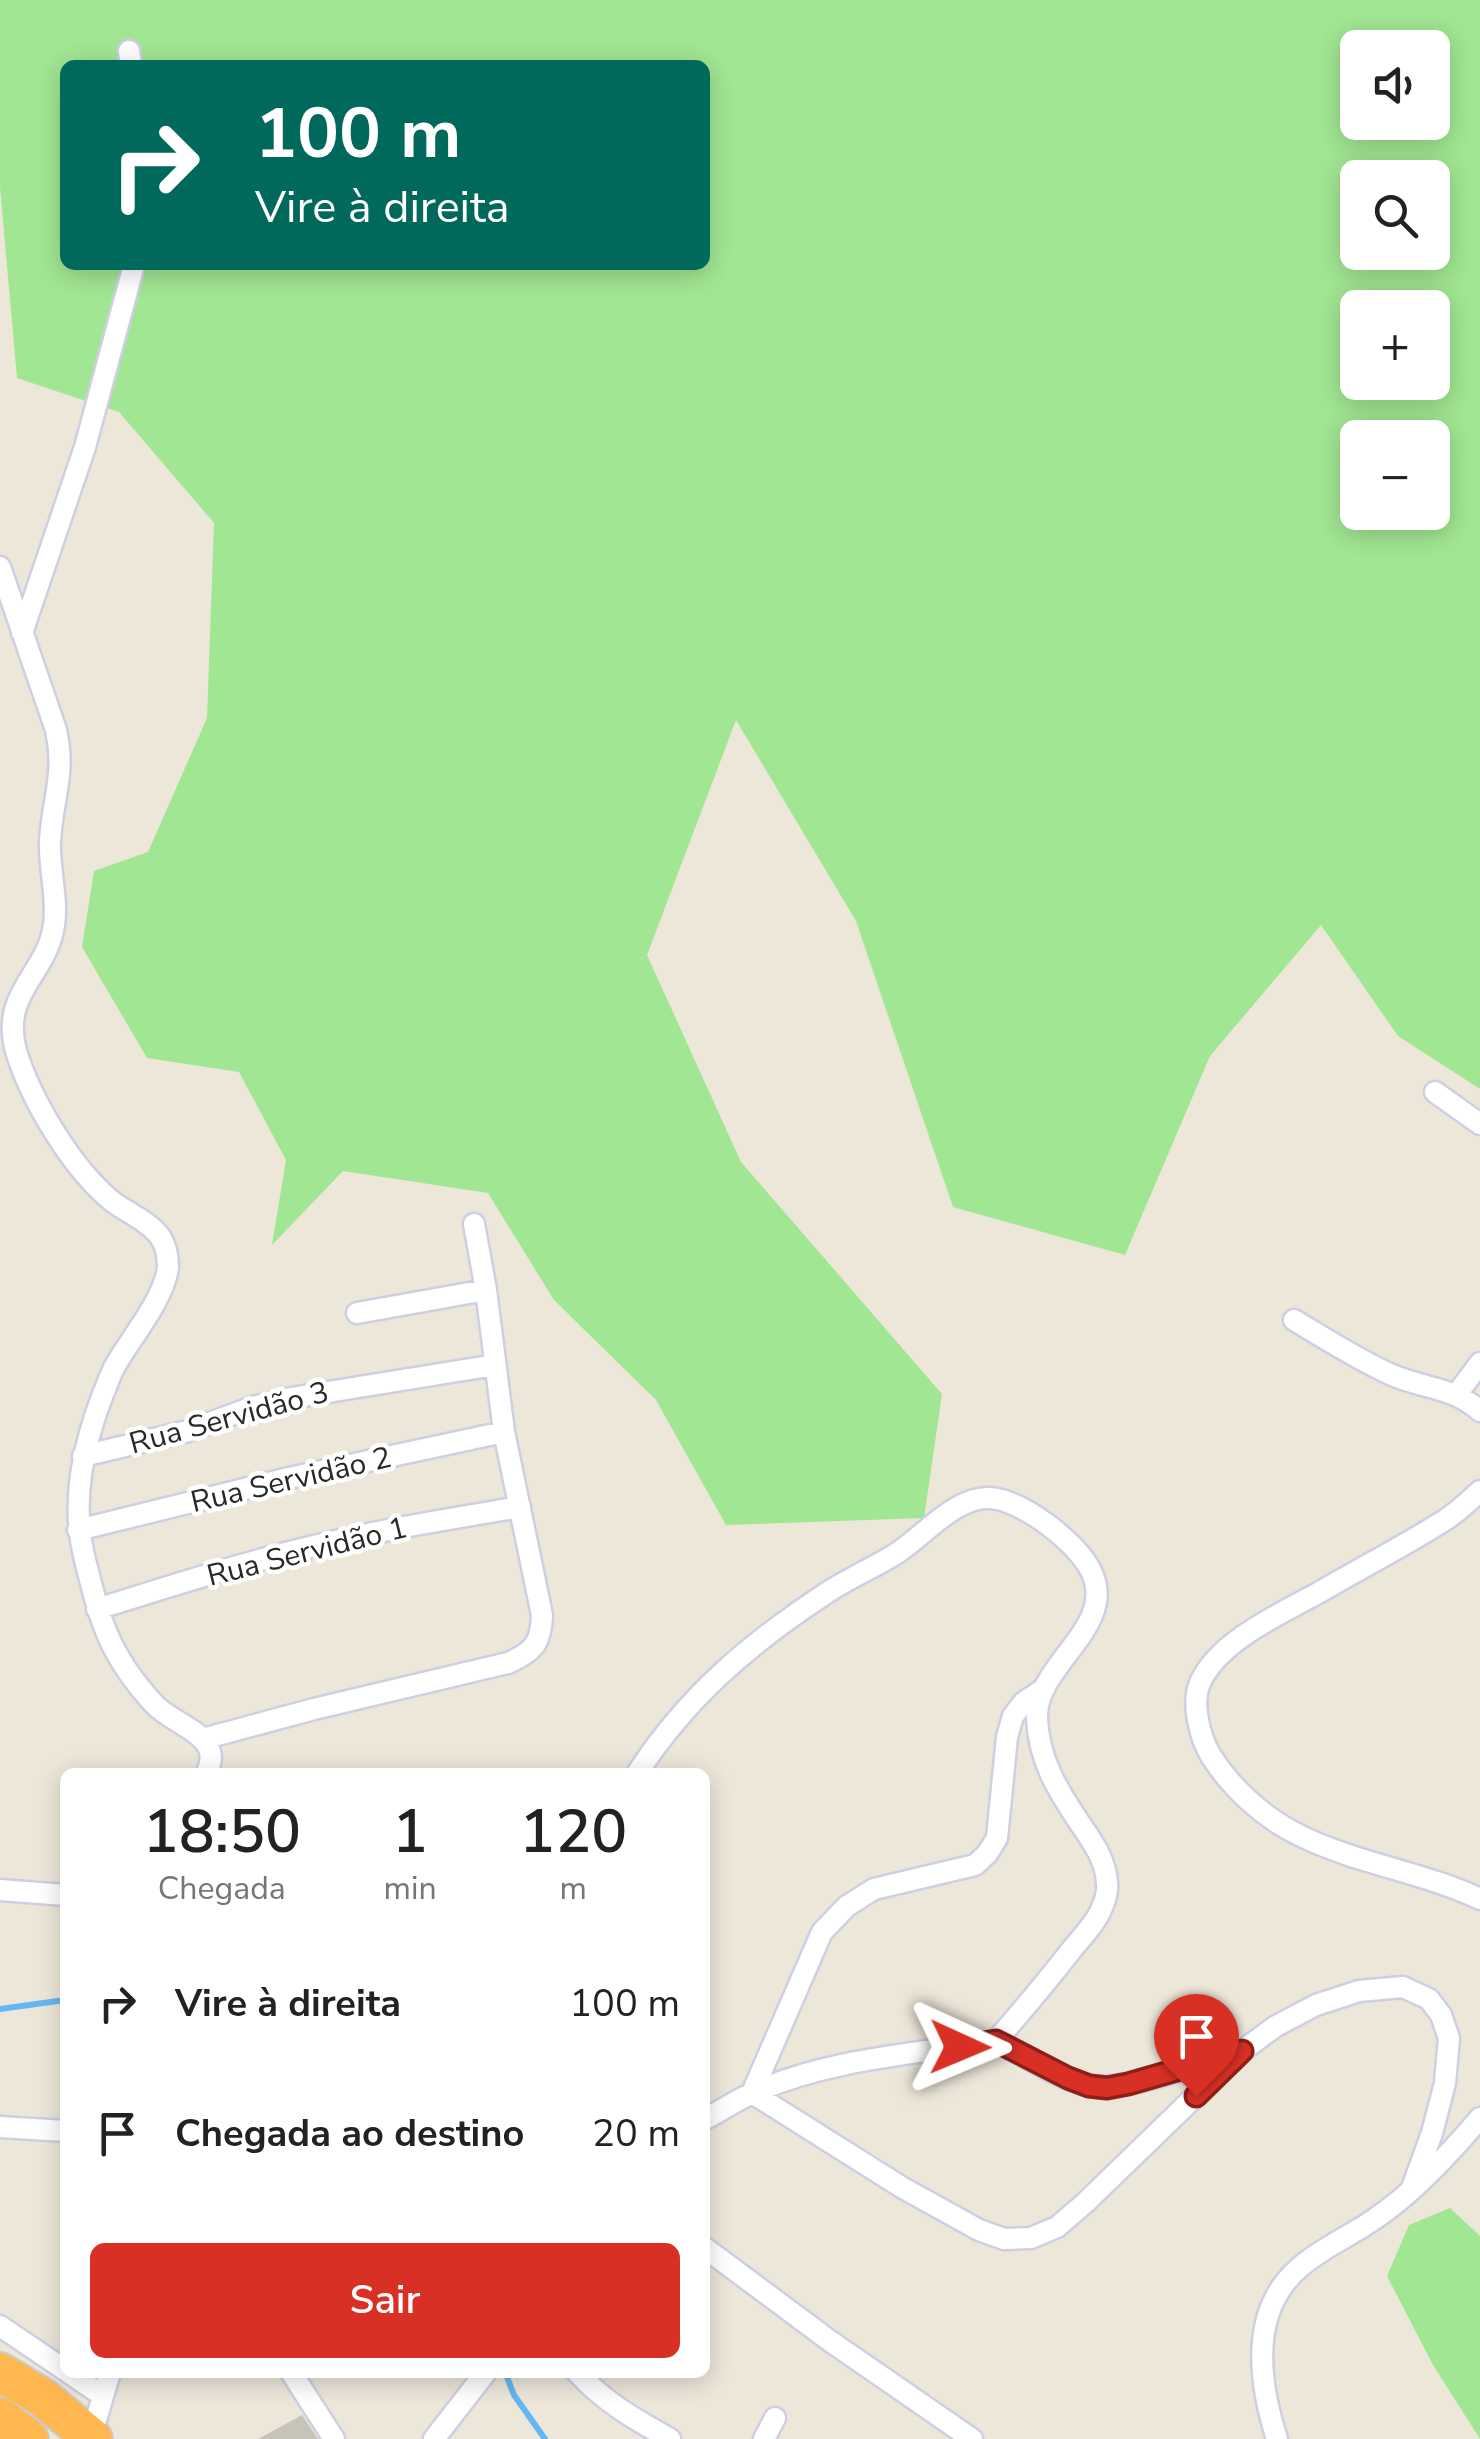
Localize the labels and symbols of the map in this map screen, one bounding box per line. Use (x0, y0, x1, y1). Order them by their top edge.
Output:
street label: Rua Servidão 3 (125, 1372, 333, 1464)
street label: Rua Servidão 2 (187, 1437, 395, 1523)
street label: Rua Servidão 1 (203, 1507, 411, 1597)
pin (1154, 1994, 1239, 2097)
position arrow (908, 1995, 1012, 2099)

